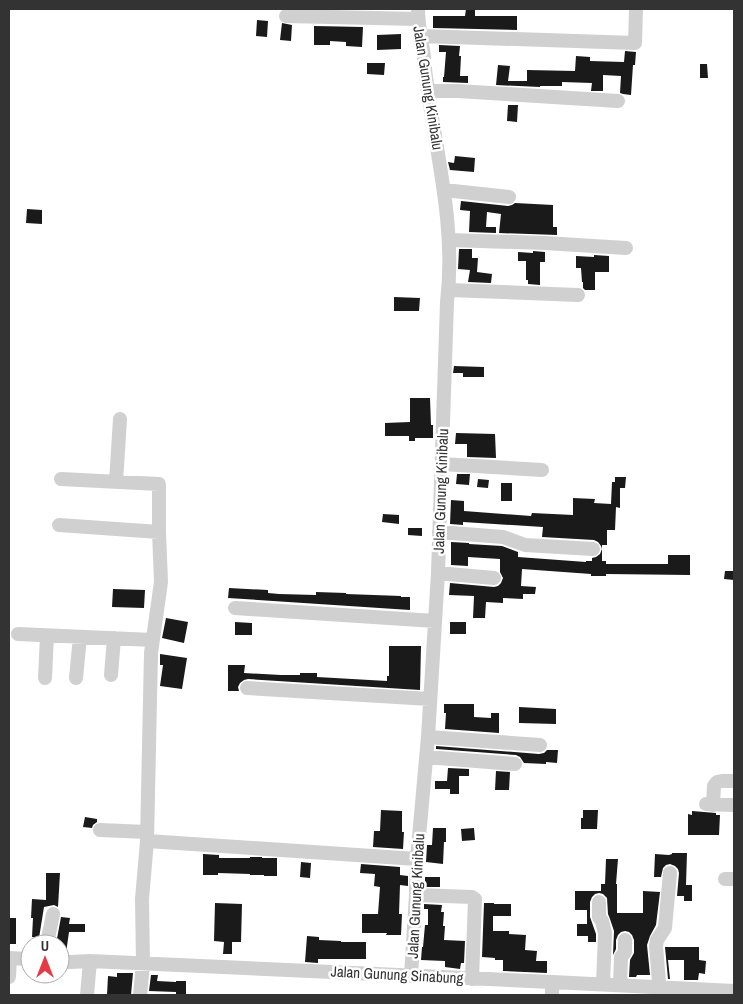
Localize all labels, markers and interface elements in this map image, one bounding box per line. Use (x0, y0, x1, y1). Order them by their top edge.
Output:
street label: Jalan Gunung Kinibalu (408, 24, 449, 151)
street label: Jalan Gunung Kinibalu (428, 428, 453, 554)
street label: Jalan Gunung Kinibalu (402, 833, 429, 959)
north arrow (20, 934, 70, 984)
text: U (41, 937, 49, 955)
street label: Jalan Gunung Sinabung (330, 961, 464, 988)

